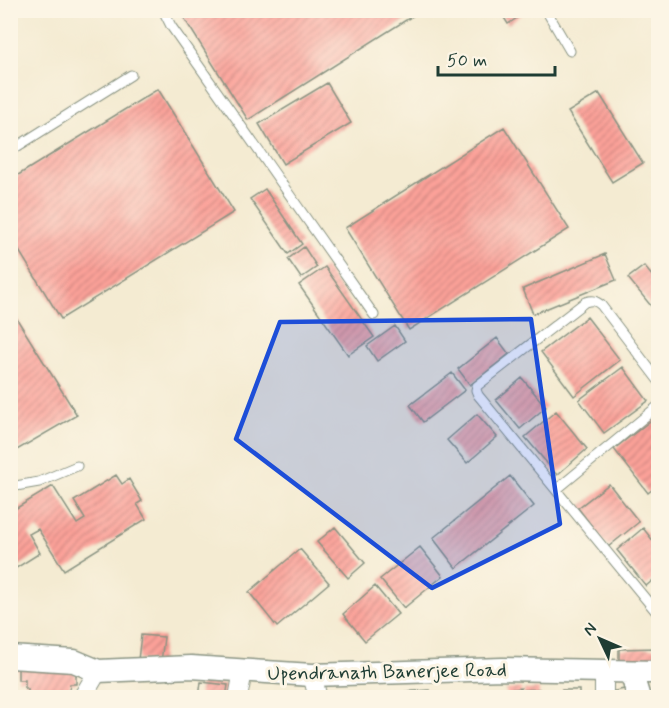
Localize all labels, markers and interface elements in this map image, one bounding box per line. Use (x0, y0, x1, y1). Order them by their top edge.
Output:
scale bar (438, 39, 555, 77)
text: 50 m (447, 49, 487, 73)
north arrow (570, 609, 630, 669)
text: N (579, 618, 602, 641)
street label: Upendranath Banerjee Road (267, 657, 507, 688)

